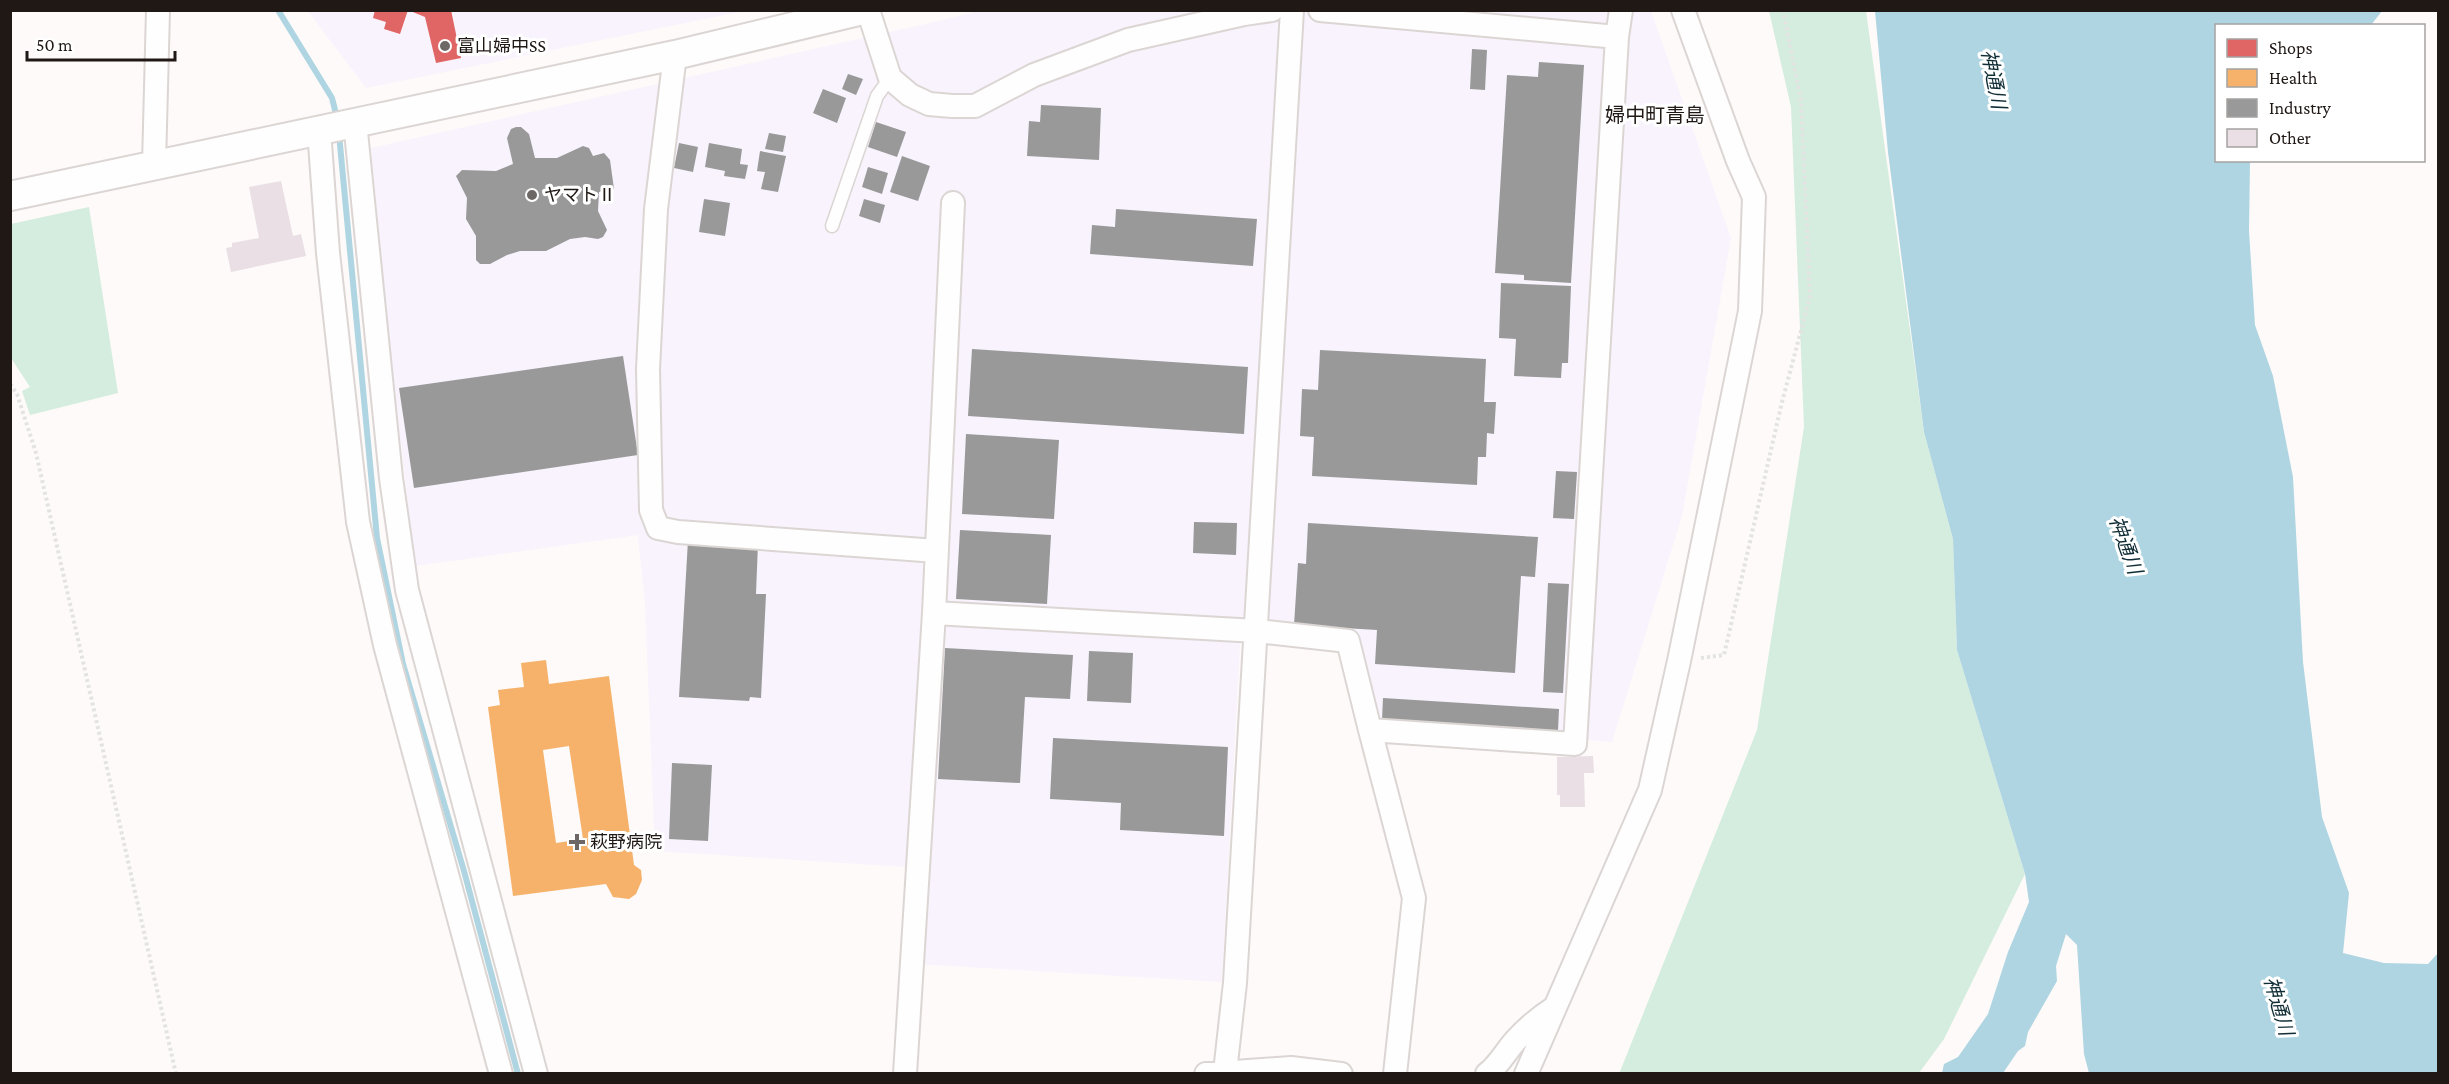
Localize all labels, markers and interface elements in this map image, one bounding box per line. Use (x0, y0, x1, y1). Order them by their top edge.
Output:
scale bar (27, 24, 176, 62)
legend (2215, 24, 2425, 162)
text: 50 m (36, 35, 73, 55)
place label: 富山婦中SS (457, 36, 546, 56)
text: Shops (2269, 38, 2313, 58)
marker: 富山婦中SS (438, 39, 452, 53)
water label: 神通川 (1977, 47, 2011, 113)
text: Health (2269, 68, 2318, 88)
text: Industry (2269, 98, 2332, 118)
district label: 婦中町青島 (1605, 104, 1705, 126)
text: Other (2269, 128, 2312, 148)
place label: ヤマトⅡ (544, 185, 616, 205)
marker: ヤマトⅡ (525, 188, 539, 202)
water label: 神通川 (2105, 513, 2147, 579)
place label: 萩野病院 (590, 832, 662, 852)
marker: 萩野病院 (568, 833, 586, 851)
water label: 神通川 (2260, 974, 2298, 1040)

